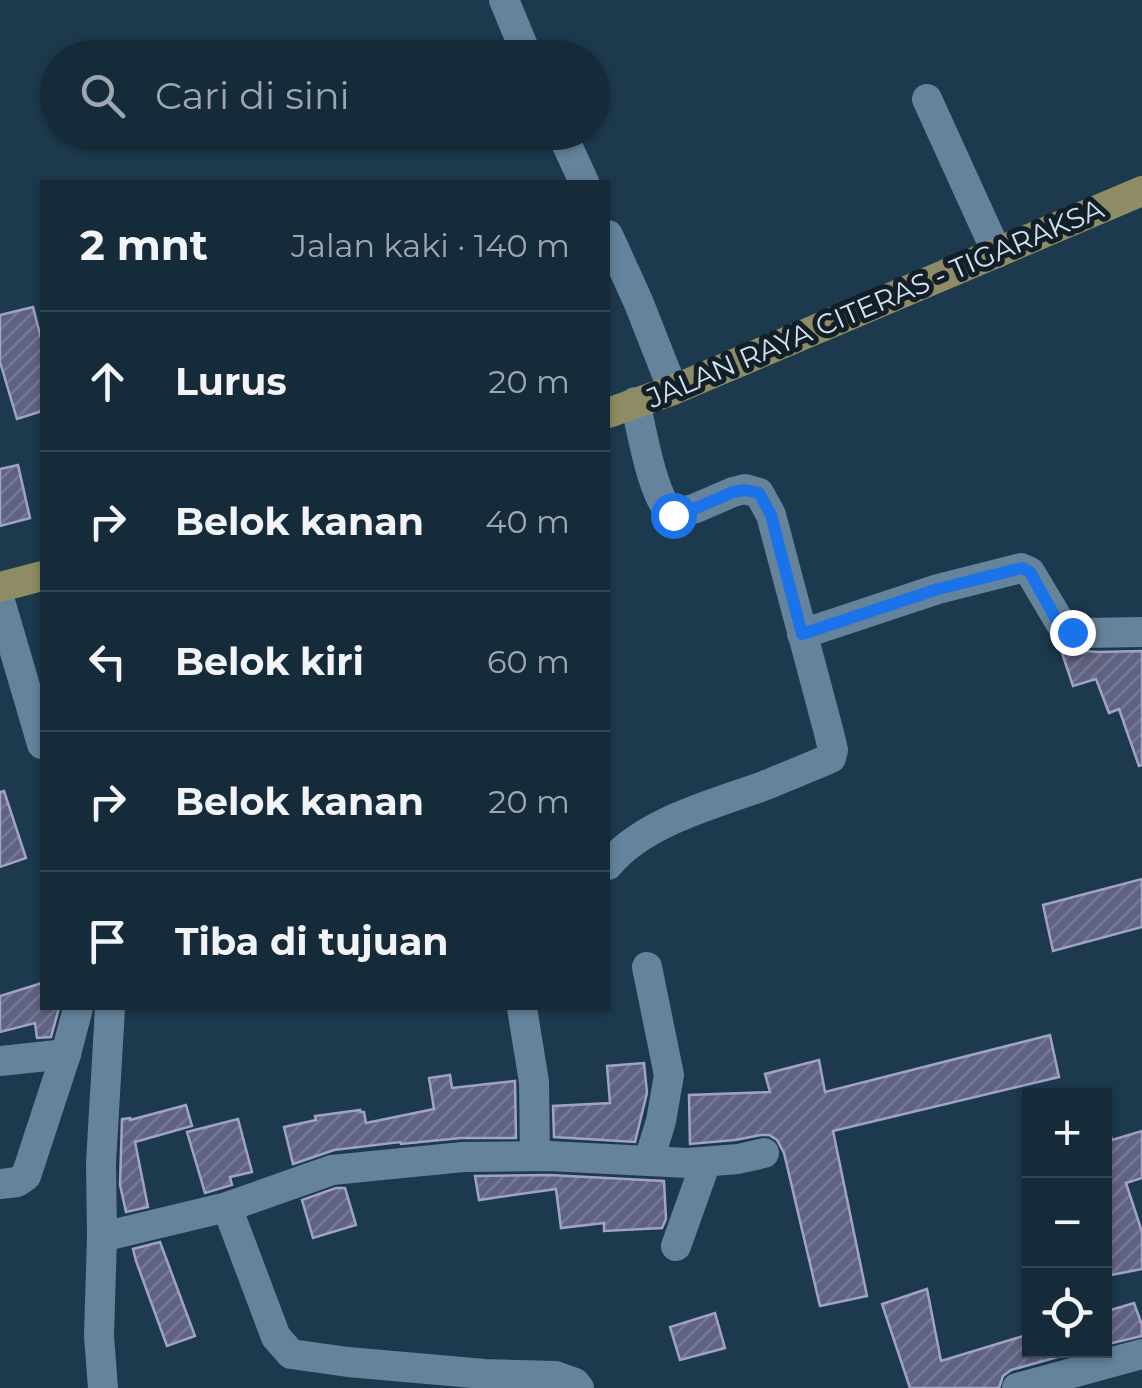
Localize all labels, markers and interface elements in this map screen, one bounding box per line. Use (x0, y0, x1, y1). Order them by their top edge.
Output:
search box (40, 40, 610, 150)
icon: search (75, 68, 130, 123)
text: Cari di sini (155, 72, 350, 119)
street label: JALAN RAYA CITERAS - TIGARAKSA (641, 191, 1109, 415)
text: 2 mnt (80, 219, 208, 271)
text: Jalan kaki · 140 m (291, 226, 570, 265)
icon: ahead (80, 354, 135, 409)
text: Lurus (175, 358, 287, 405)
text: 20 m (488, 362, 570, 401)
route start (651, 493, 697, 539)
icon: right (80, 494, 135, 549)
text: Belok kanan (175, 498, 424, 545)
text: 40 m (485, 502, 570, 541)
route end (1050, 610, 1096, 656)
icon: left (80, 634, 135, 689)
text: Belok kiri (175, 638, 364, 685)
text: 60 m (487, 642, 570, 681)
icon: right (80, 774, 135, 829)
text: Belok kanan (175, 778, 424, 825)
text: 20 m (488, 782, 570, 821)
icon: arrive (80, 914, 135, 969)
text: Tiba di tujuan (175, 918, 449, 965)
map controls (1022, 1088, 1112, 1358)
button: + (1022, 1088, 1112, 1178)
button: − (1022, 1178, 1112, 1268)
button: locate (1022, 1268, 1112, 1358)

